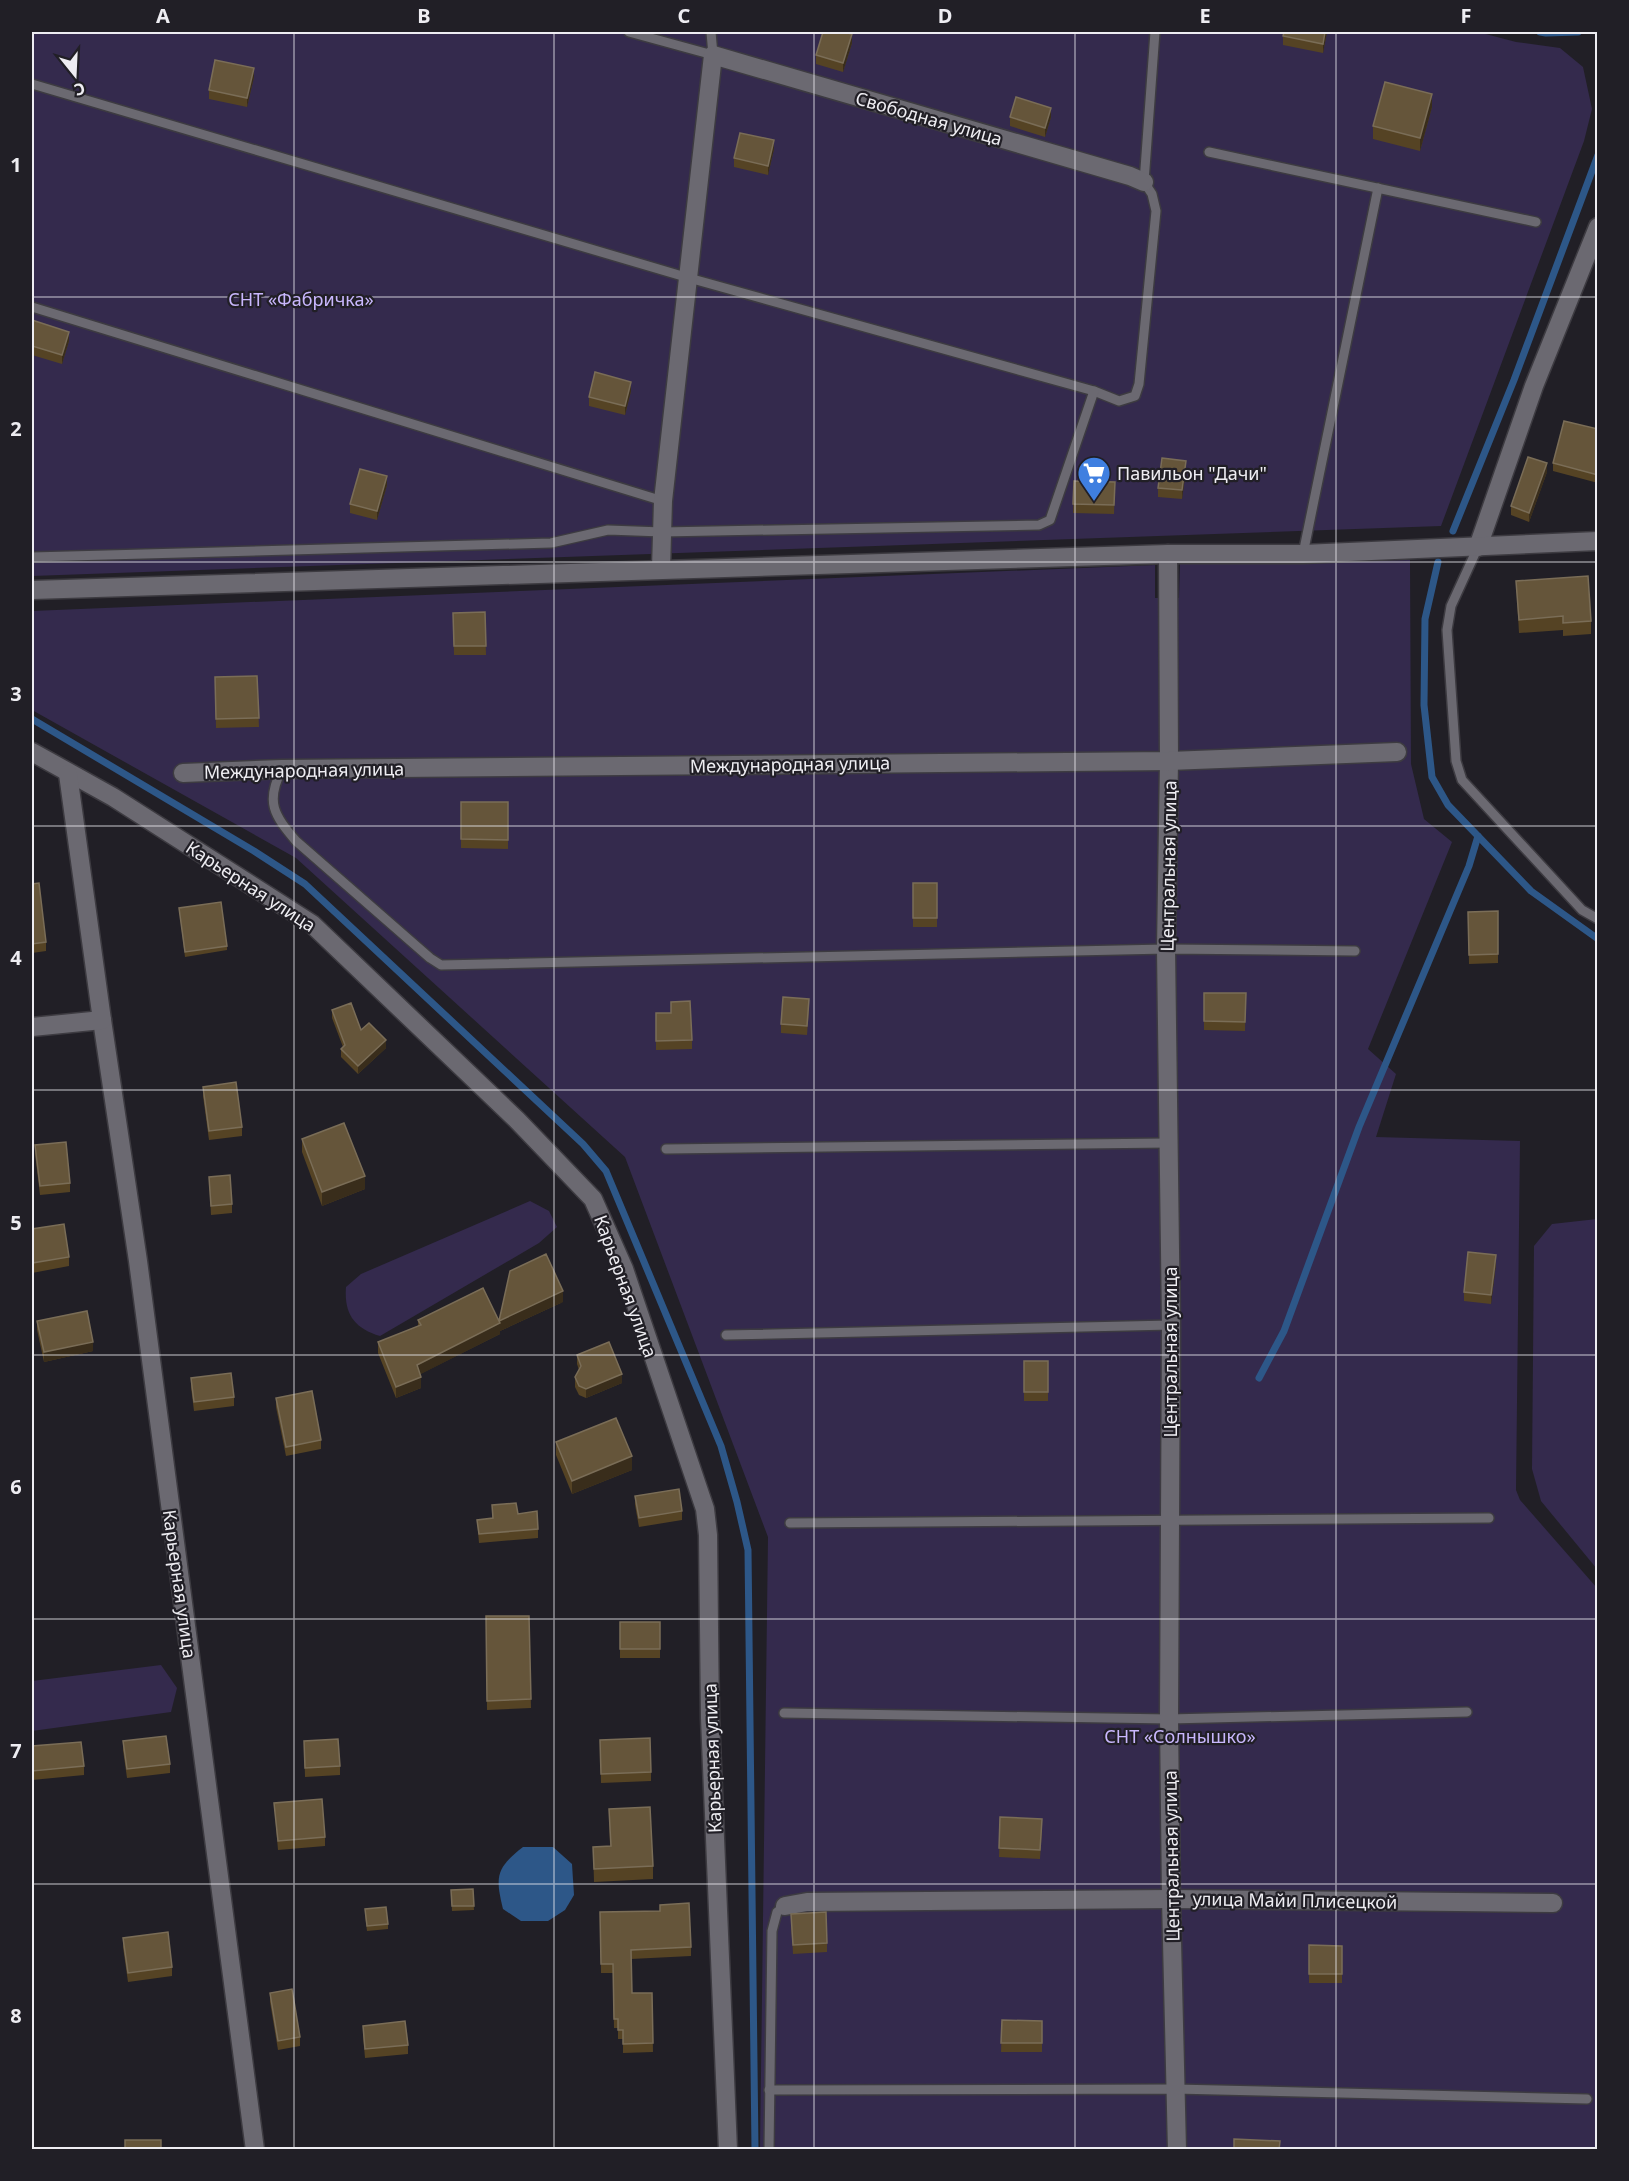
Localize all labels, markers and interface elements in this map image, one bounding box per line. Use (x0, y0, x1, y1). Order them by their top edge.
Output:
text: A (156, 2, 170, 29)
text: B (417, 2, 431, 29)
text: C (678, 2, 691, 29)
text: D (938, 2, 952, 29)
text: E (1199, 2, 1211, 29)
text: F (1461, 2, 1471, 29)
north arrow (45, 45, 105, 105)
text: С (71, 77, 88, 101)
street label: Свободная улица (853, 86, 1005, 150)
text: 1 (10, 151, 22, 178)
park label: СНТ «Фабричка» (228, 287, 374, 311)
text: 2 (10, 415, 22, 442)
supermarket icon: Павильон "Дачи" (1076, 455, 1112, 502)
place label: Павильон "Дачи" (1117, 461, 1267, 485)
text: 3 (10, 680, 22, 707)
street label: Международная улица (690, 750, 890, 778)
street label: Международная улица (204, 756, 404, 784)
street label: Центральная улица (1155, 780, 1181, 952)
street label: Карьерная улица (182, 835, 320, 937)
text: 4 (10, 944, 22, 971)
text: 5 (10, 1209, 22, 1236)
street label: Карьерная улица (589, 1211, 663, 1361)
street label: Центральная улица (1158, 1266, 1182, 1438)
text: 6 (10, 1473, 22, 1500)
street label: Карьерная улица (158, 1508, 202, 1660)
street label: Карьерная улица (697, 1683, 727, 1833)
park label: СНТ «Солнышко» (1104, 1724, 1256, 1748)
text: 7 (10, 1737, 22, 1764)
street label: Центральная улица (1158, 1770, 1184, 1942)
street label: улица Майи Плисецкой (1192, 1886, 1398, 1914)
text: 8 (10, 2002, 22, 2029)

